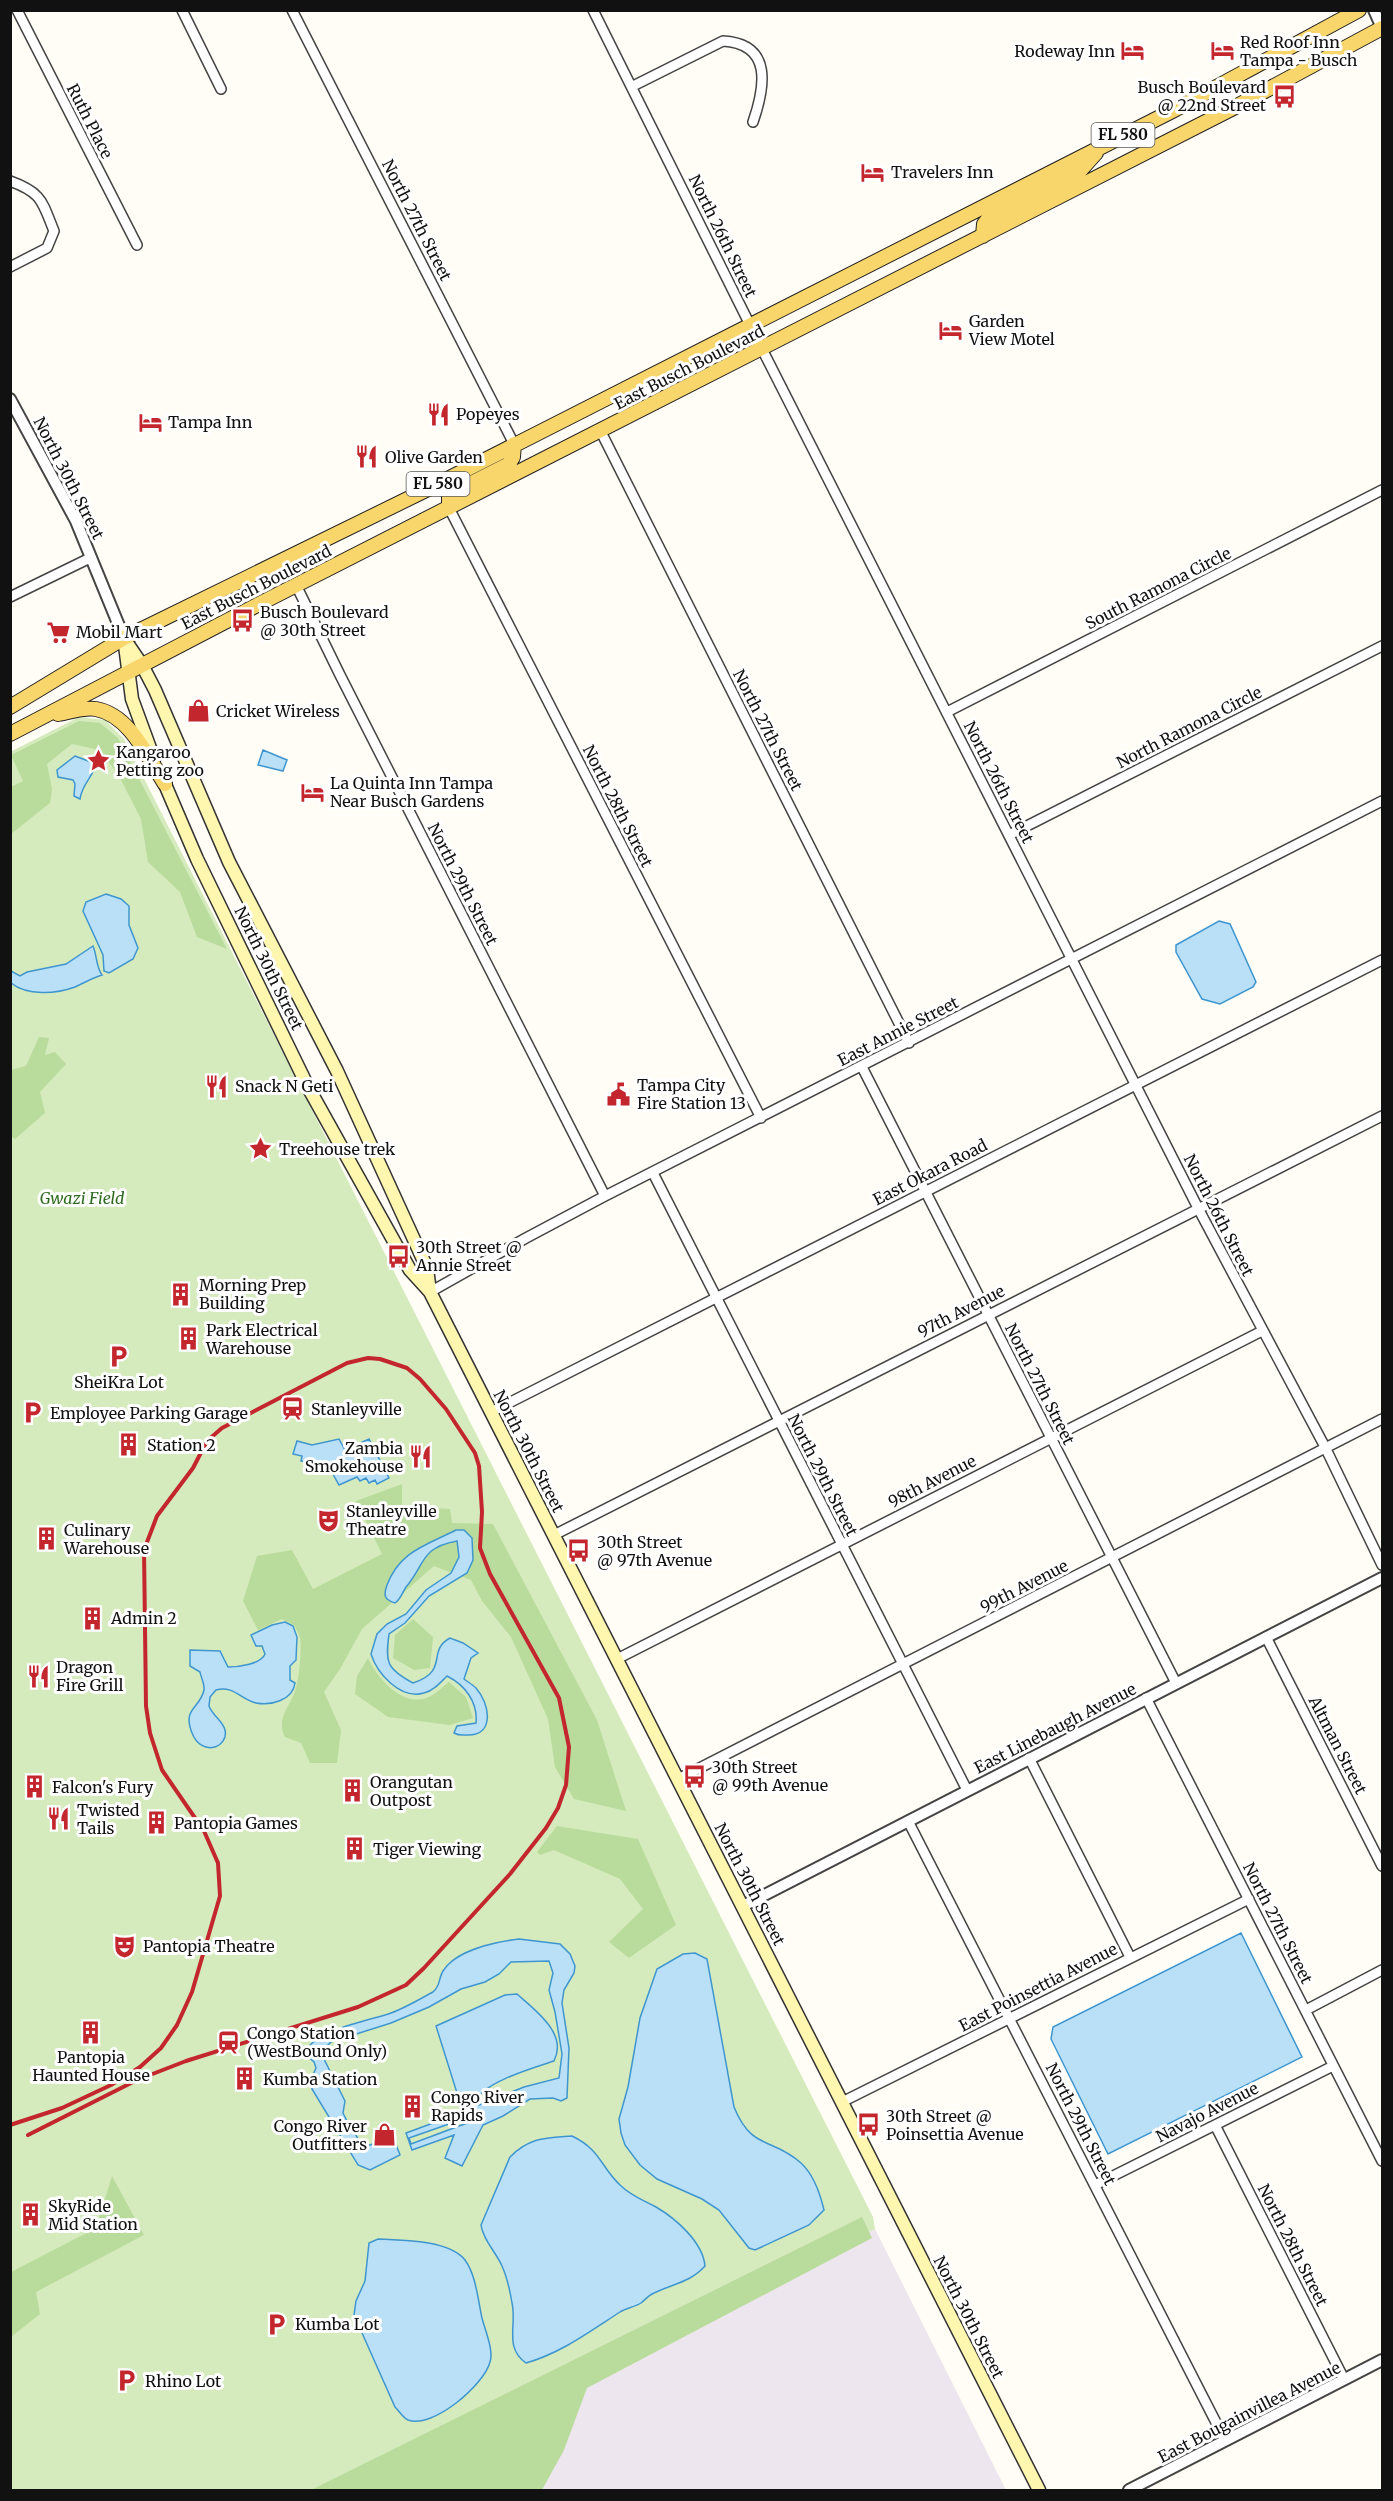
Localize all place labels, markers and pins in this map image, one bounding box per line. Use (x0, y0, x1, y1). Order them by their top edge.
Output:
place label: Red Roof Inn Tampa - Busch (1240, 32, 1358, 70)
hotel icon: Rodeway Inn (1120, 38, 1146, 64)
hotel icon: Red Roof Inn Tampa - Busch (1209, 38, 1235, 64)
place label: Rodeway Inn (1014, 41, 1115, 61)
place label: Busch Boulevard @ 22nd Street (1137, 77, 1267, 115)
bus stop icon: Busch Boulevard @ 22nd Street (1271, 83, 1297, 109)
hotel icon: Travelers Inn (860, 159, 886, 185)
place label: Travelers Inn (891, 162, 994, 182)
place label: Garden View Motel (968, 311, 1055, 349)
hotel icon: Garden View Motel (938, 317, 964, 343)
restaurant icon: Popeyes (425, 401, 451, 427)
place label: Popeyes (456, 404, 520, 424)
hotel icon: Tampa Inn (137, 409, 163, 435)
place label: Tampa Inn (168, 412, 253, 432)
restaurant icon: Olive Garden (354, 444, 380, 470)
place label: Olive Garden (385, 447, 483, 467)
place label: Busch Boulevard @ 30th Street (260, 602, 389, 640)
bus stop icon: Busch Boulevard @ 30th Street (229, 608, 255, 634)
supermarket icon: Mobil Mart (45, 619, 71, 645)
place label: Mobil Mart (76, 622, 163, 642)
shop icon: Cricket Wireless (185, 698, 211, 724)
place label: Cricket Wireless (216, 701, 340, 721)
place label: Kangaroo Petting zoo (116, 742, 204, 780)
place icon: Kangaroo Petting zoo (85, 748, 111, 774)
place label: La Quinta Inn Tampa Near Busch Gardens (330, 773, 494, 811)
hotel icon: La Quinta Inn Tampa Near Busch Gardens (299, 779, 325, 805)
restaurant icon: Snack N Geti (204, 1073, 230, 1099)
place label: Tampa City Fire Station 13 (637, 1075, 746, 1113)
place label: Snack N Geti (235, 1076, 333, 1096)
public building icon: Tampa City Fire Station 13 (606, 1081, 632, 1107)
place icon: Treehouse trek (248, 1136, 274, 1162)
place label: Treehouse trek (279, 1139, 396, 1159)
place label: 30th Street @ Annie Street (415, 1237, 522, 1275)
bus stop icon: 30th Street @ Annie Street (385, 1243, 411, 1269)
place label: Morning Prep Building (199, 1275, 306, 1313)
building icon: Morning Prep Building (168, 1281, 194, 1307)
place label: Park Electrical Warehouse (205, 1320, 318, 1358)
building icon: Park Electrical Warehouse (175, 1326, 201, 1352)
parking icon: SheiKra Lot (106, 1344, 132, 1370)
place label: SheiKra Lot (74, 1372, 165, 1392)
station icon: Stanleyville (280, 1396, 306, 1422)
place label: Stanleyville (311, 1399, 402, 1419)
parking icon: Employee Parking Garage (19, 1400, 45, 1426)
place label: Employee Parking Garage (50, 1403, 248, 1423)
building icon: Station 2 (116, 1432, 142, 1458)
place label: Station 2 (147, 1435, 216, 1455)
place label: Zambia Smokehouse (305, 1438, 403, 1476)
restaurant icon: Zambia Smokehouse (408, 1444, 434, 1470)
place label: Stanleyville Theatre (346, 1501, 437, 1539)
theatre icon: Stanleyville Theatre (315, 1507, 341, 1533)
place label: Culinary Warehouse (63, 1520, 149, 1558)
building icon: Culinary Warehouse (33, 1526, 59, 1552)
place label: 30th Street @ 97th Avenue (597, 1532, 712, 1570)
bus stop icon: 30th Street @ 97th Avenue (566, 1538, 592, 1564)
building icon: Admin 2 (80, 1605, 106, 1631)
place label: Admin 2 (110, 1608, 177, 1628)
place label: Dragon Fire Grill (56, 1657, 123, 1695)
restaurant icon: Dragon Fire Grill (25, 1663, 51, 1689)
place label: 30th Street @ 99th Avenue (712, 1757, 828, 1795)
bus stop icon: 30th Street @ 99th Avenue (681, 1763, 707, 1789)
place label: Orangutan Outpost (370, 1772, 453, 1810)
building icon: Falcon's Fury (21, 1774, 47, 1800)
place label: Falcon's Fury (52, 1777, 154, 1797)
building icon: Orangutan Outpost (339, 1778, 365, 1804)
place label: Twisted Tails (77, 1800, 140, 1838)
restaurant icon: Twisted Tails (46, 1806, 72, 1832)
building icon: Pantopia Games (143, 1810, 169, 1836)
place label: Pantopia Games (174, 1813, 298, 1833)
building icon: Tiger Viewing (342, 1836, 368, 1862)
place label: Tiger Viewing (373, 1839, 481, 1859)
theatre icon: Pantopia Theatre (112, 1933, 138, 1959)
place label: Pantopia Theatre (143, 1936, 275, 1956)
building icon: Pantopia Haunted House (78, 2019, 104, 2045)
place label: Congo Station (WestBound Only) (247, 2023, 387, 2061)
station icon: Congo Station (WestBound Only) (216, 2029, 242, 2055)
place label: Pantopia Haunted House (32, 2047, 150, 2085)
building icon: Kumba Station (232, 2066, 258, 2092)
place label: Kumba Station (263, 2069, 378, 2089)
place label: Congo River Rapids (431, 2087, 524, 2125)
building icon: Congo River Rapids (400, 2093, 426, 2119)
place label: 30th Street @ Poinsettia Avenue (886, 2106, 1024, 2144)
bus stop icon: 30th Street @ Poinsettia Avenue (855, 2112, 881, 2138)
place label: Congo River Outfitters (274, 2116, 367, 2154)
shop icon: Congo River Outfitters (372, 2122, 398, 2148)
place label: SkyRide Mid Station (48, 2196, 138, 2234)
building icon: SkyRide Mid Station (17, 2202, 43, 2228)
parking icon: Kumba Lot (264, 2311, 290, 2337)
place label: Kumba Lot (295, 2314, 380, 2334)
parking icon: Rhino Lot (114, 2368, 140, 2394)
place label: Rhino Lot (145, 2371, 222, 2391)

